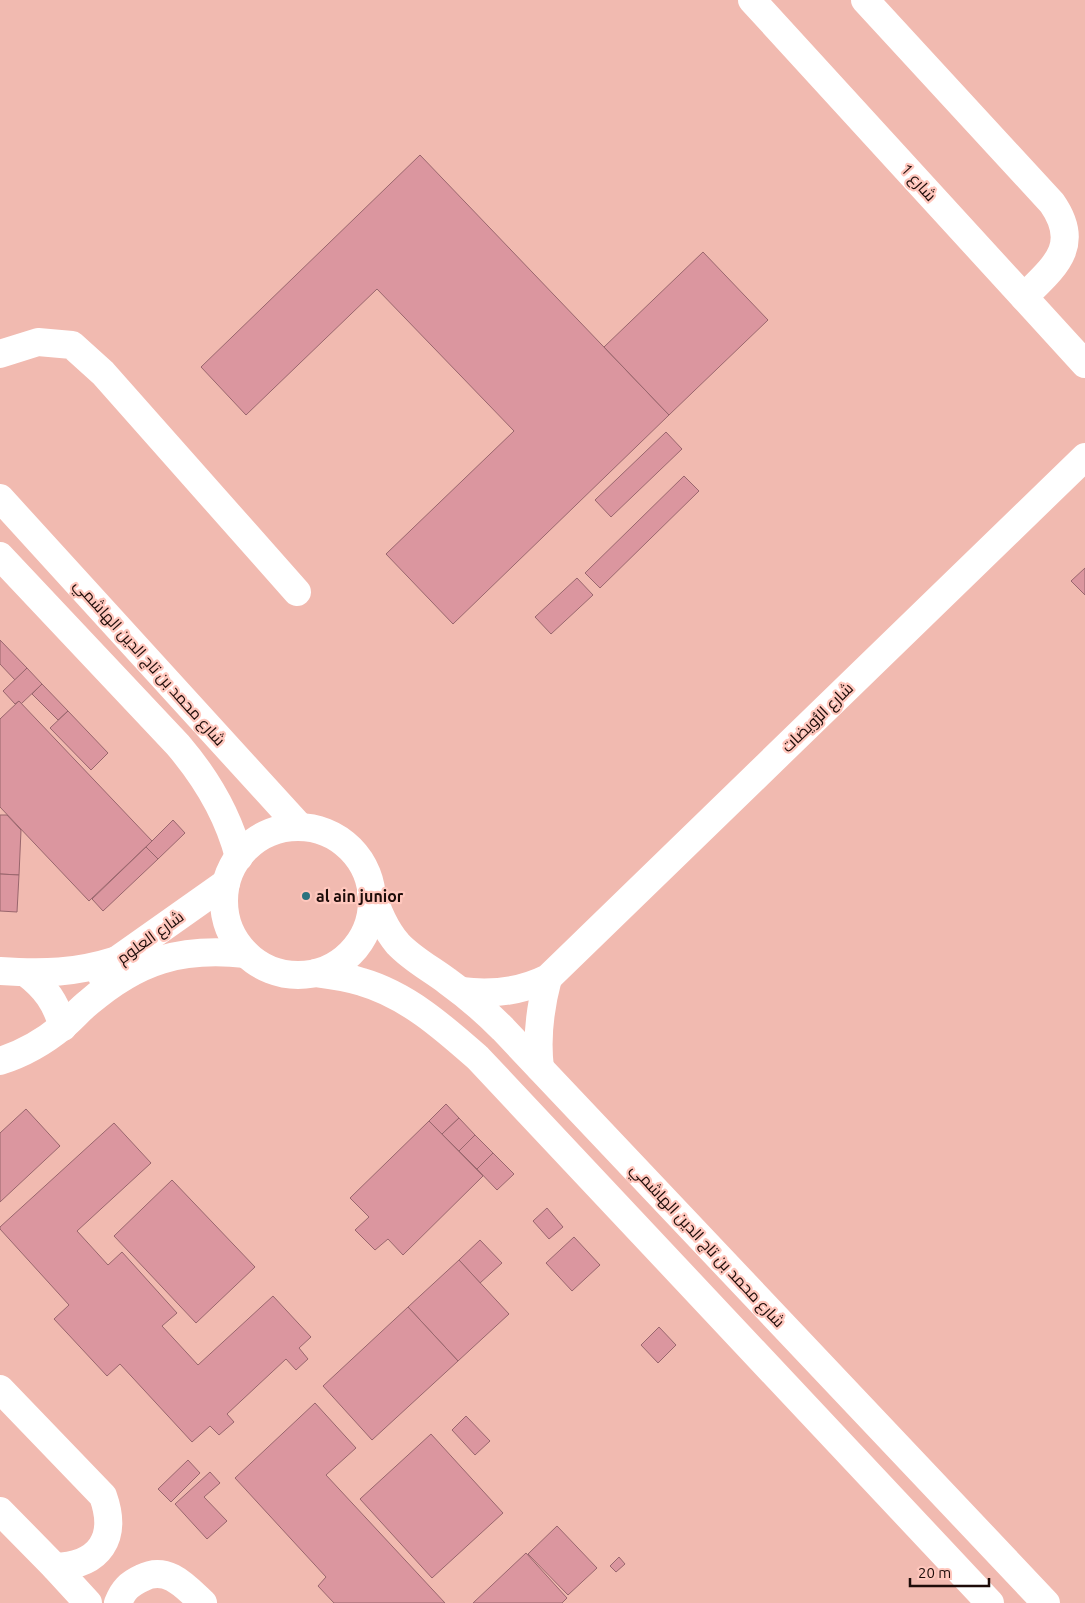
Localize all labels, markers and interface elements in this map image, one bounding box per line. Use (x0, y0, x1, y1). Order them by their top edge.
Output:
street label: شارع 1 (895, 160, 940, 206)
street label: شارع محمد بن تاج الدين الهاشمي (67, 575, 229, 752)
street label: شارع الرُّويضات (778, 679, 858, 758)
place label: al ain junior (316, 887, 404, 905)
marker: al ain junior (300, 890, 312, 902)
street label: شارع العلوم (113, 907, 188, 970)
street label: شارع محمد بن تاج الدين الهاشمي (624, 1159, 789, 1334)
scale bar (910, 1556, 989, 1588)
text: 20 m (918, 1564, 951, 1581)

